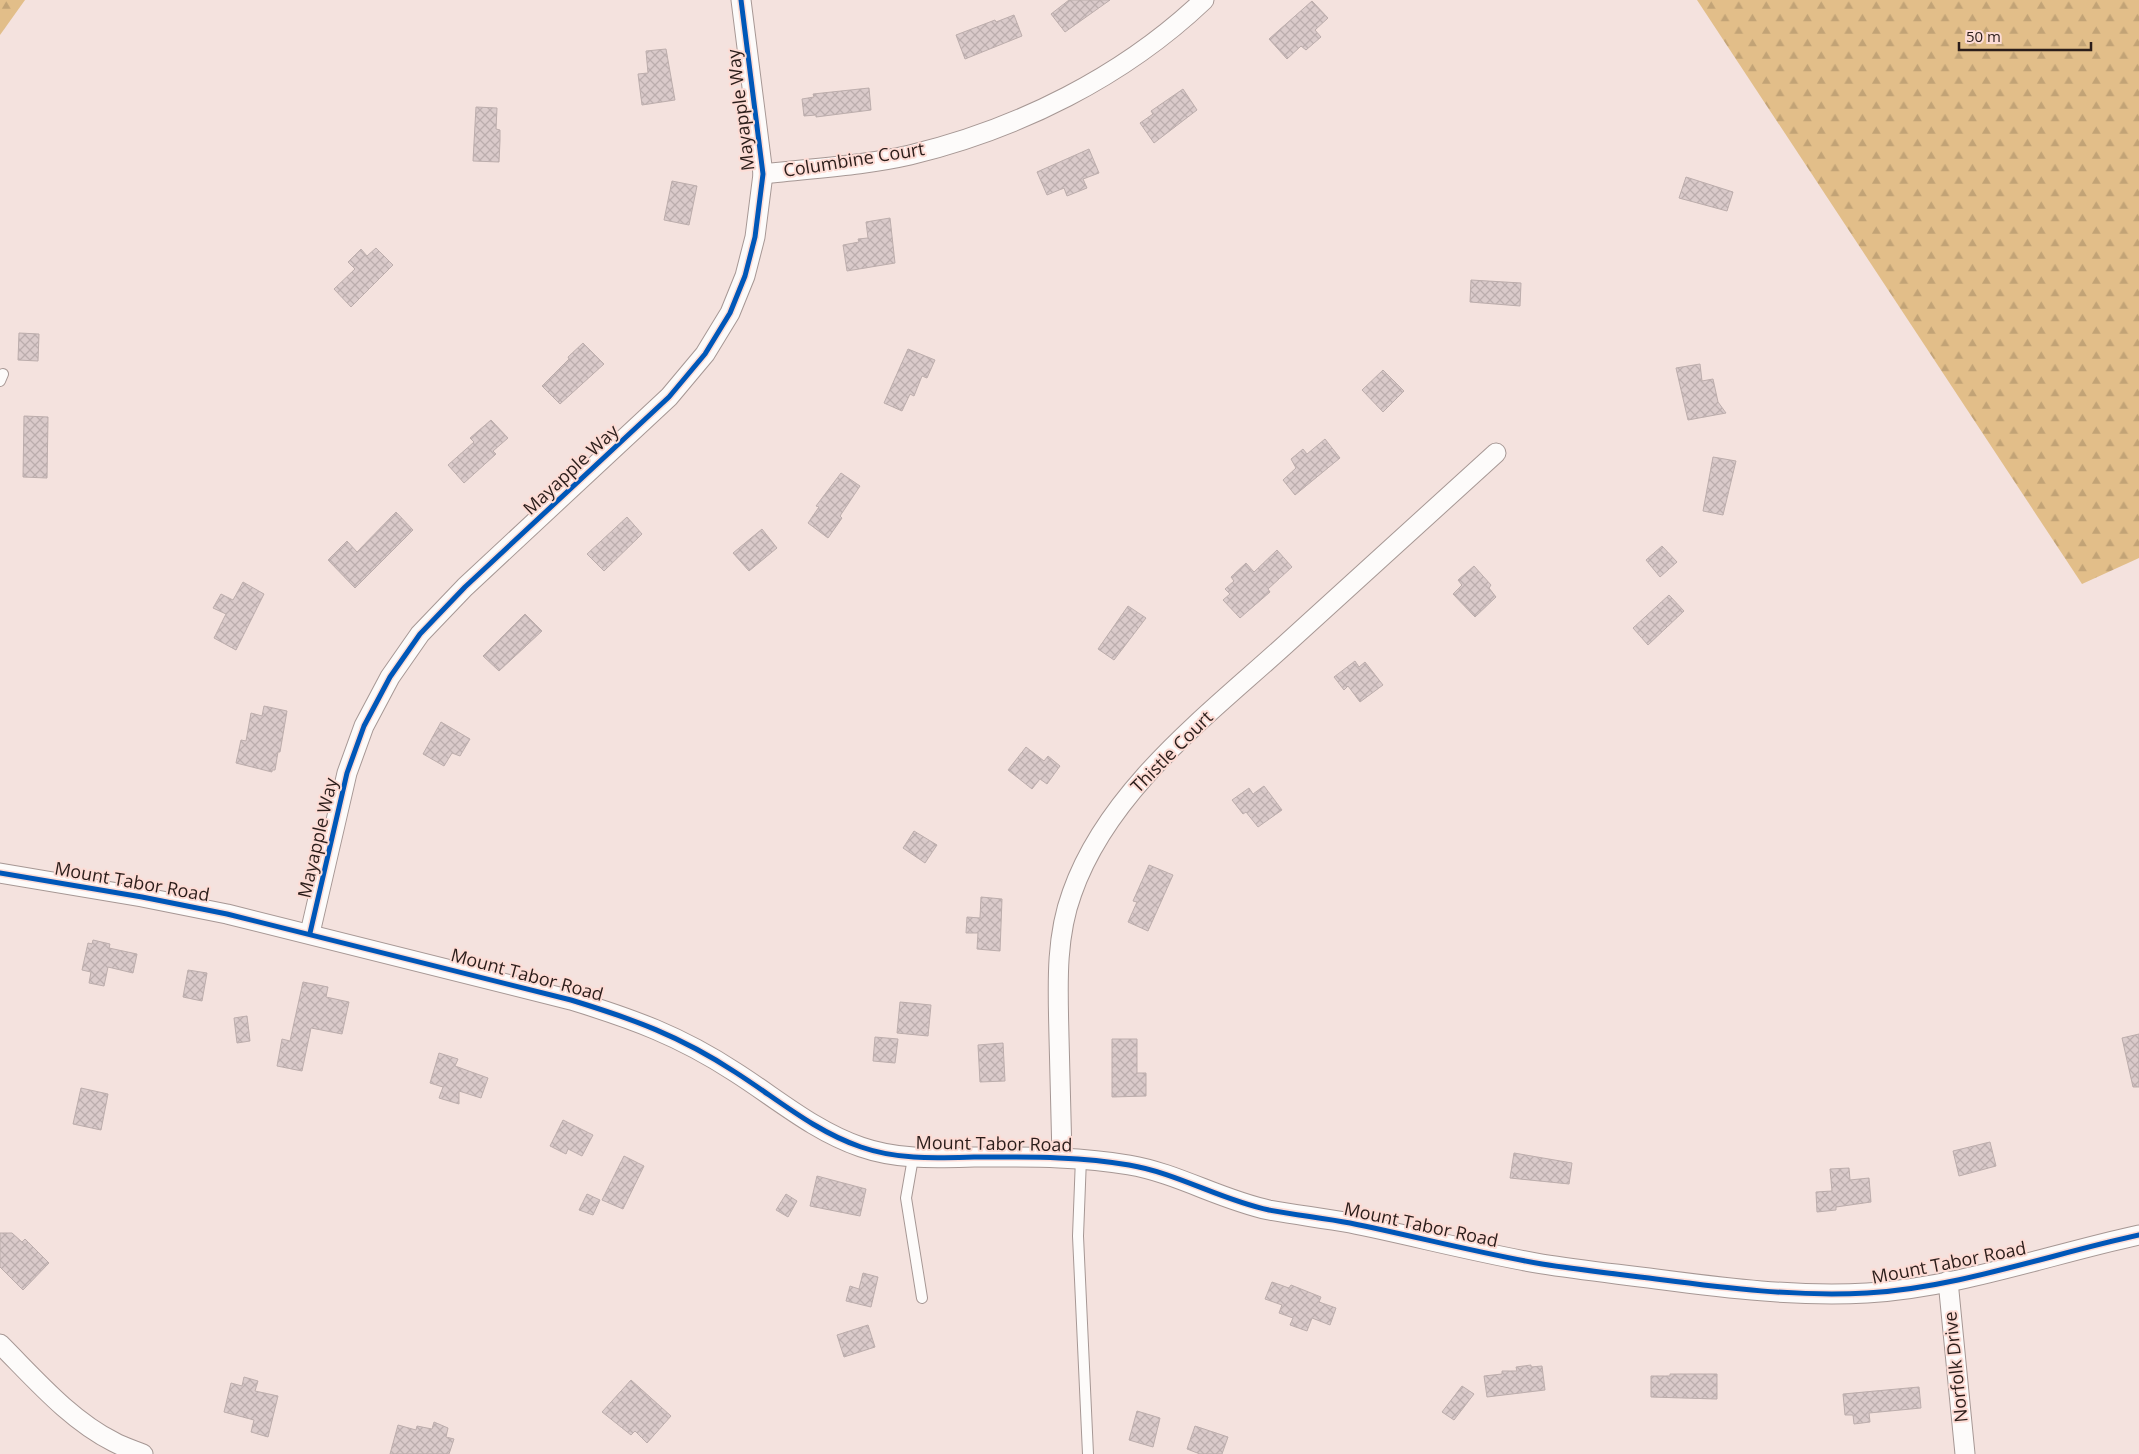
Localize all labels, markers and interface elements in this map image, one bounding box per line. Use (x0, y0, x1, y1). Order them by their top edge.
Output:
scale bar (1959, 20, 2092, 52)
text: 50 m (1966, 26, 2001, 46)
street label: Mayapple Way (721, 47, 759, 172)
street label: Columbine Court (781, 136, 926, 182)
street label: Mayapple Way (517, 418, 624, 520)
street label: Thistle Court (1125, 705, 1218, 798)
street label: Mayapple Way (292, 775, 343, 900)
street label: Mount Tabor Road (53, 856, 212, 906)
street label: Mount Tabor Road (448, 942, 606, 1006)
street label: Mount Tabor Road (915, 1130, 1073, 1156)
street label: Mount Tabor Road (1342, 1196, 1500, 1252)
street label: Mount Tabor Road (1869, 1235, 2028, 1289)
street label: Norfolk Drive (1937, 1310, 1973, 1424)

